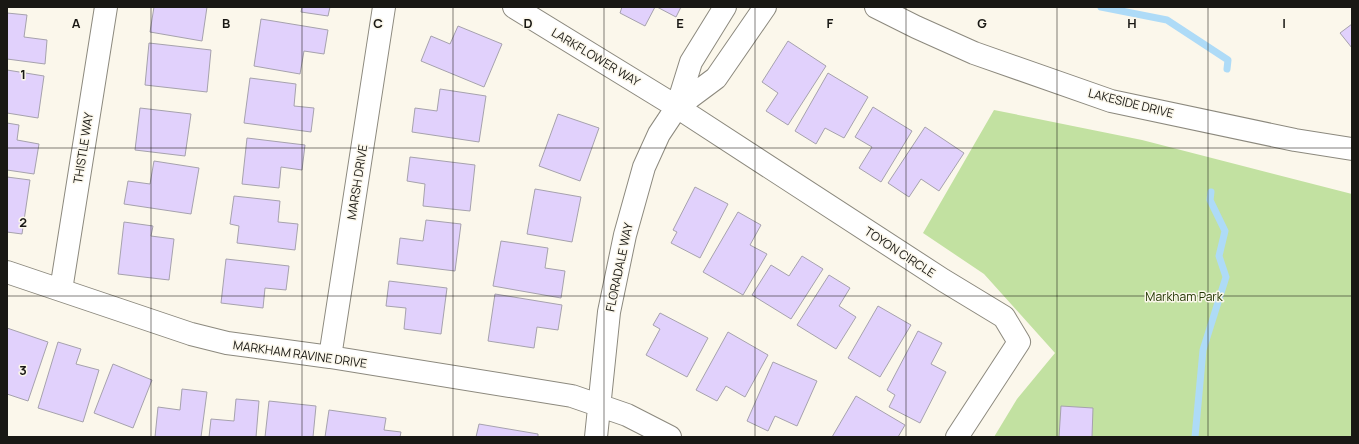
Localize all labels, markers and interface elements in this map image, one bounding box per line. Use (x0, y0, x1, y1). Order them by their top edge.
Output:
text: A (72, 14, 81, 32)
text: B (222, 14, 230, 32)
text: C (373, 14, 383, 32)
text: D (523, 14, 533, 32)
text: E (676, 14, 684, 32)
text: F (827, 14, 834, 32)
text: G (977, 14, 987, 32)
text: H (1127, 14, 1137, 32)
text: I (1282, 14, 1286, 32)
street label: LARKFLOWER WAY (548, 24, 644, 90)
text: 1 (20, 65, 26, 83)
street label: LAKESIDE DRIVE (1087, 84, 1176, 122)
street label: THISTLE WAY (69, 111, 97, 185)
street label: MARSH DRIVE (343, 143, 371, 221)
text: 2 (19, 213, 27, 231)
street label: FLORADALE WAY (601, 221, 637, 313)
street label: TOYON CIRCLE (861, 223, 939, 281)
park label: Markham Park (1145, 288, 1224, 305)
street label: MARKHAM RAVINE DRIVE (232, 336, 368, 372)
text: 3 (19, 361, 27, 379)

